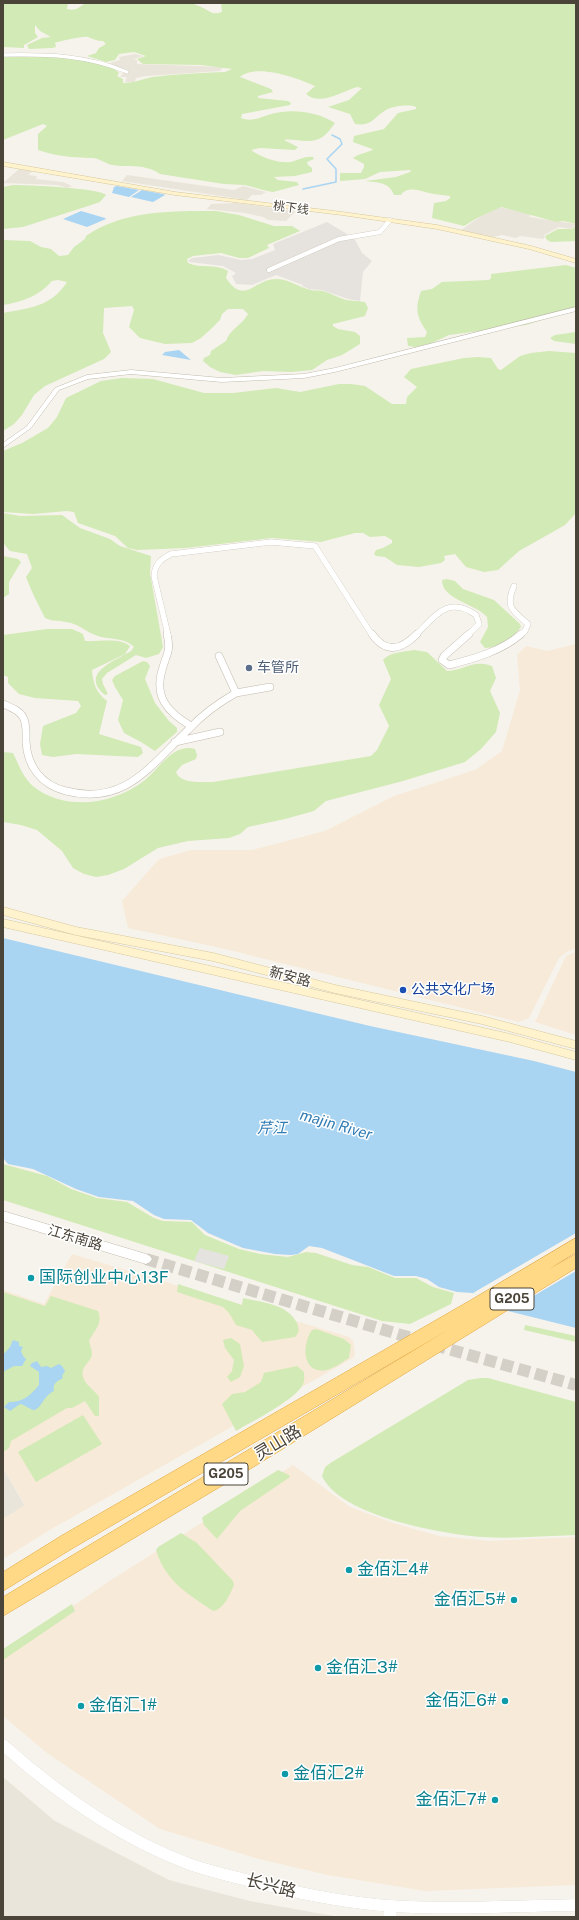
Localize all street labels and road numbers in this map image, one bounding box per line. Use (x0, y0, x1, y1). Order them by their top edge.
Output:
street label: 桃下线 (272, 199, 310, 217)
street label: 新安路 (268, 963, 312, 991)
street label: 江东南路 (46, 1222, 104, 1254)
road number: G205 (490, 1288, 534, 1310)
street label: 灵山路 (251, 1421, 305, 1465)
road number: G205 (204, 1463, 248, 1485)
street label: 长兴路 (244, 1870, 298, 1902)

